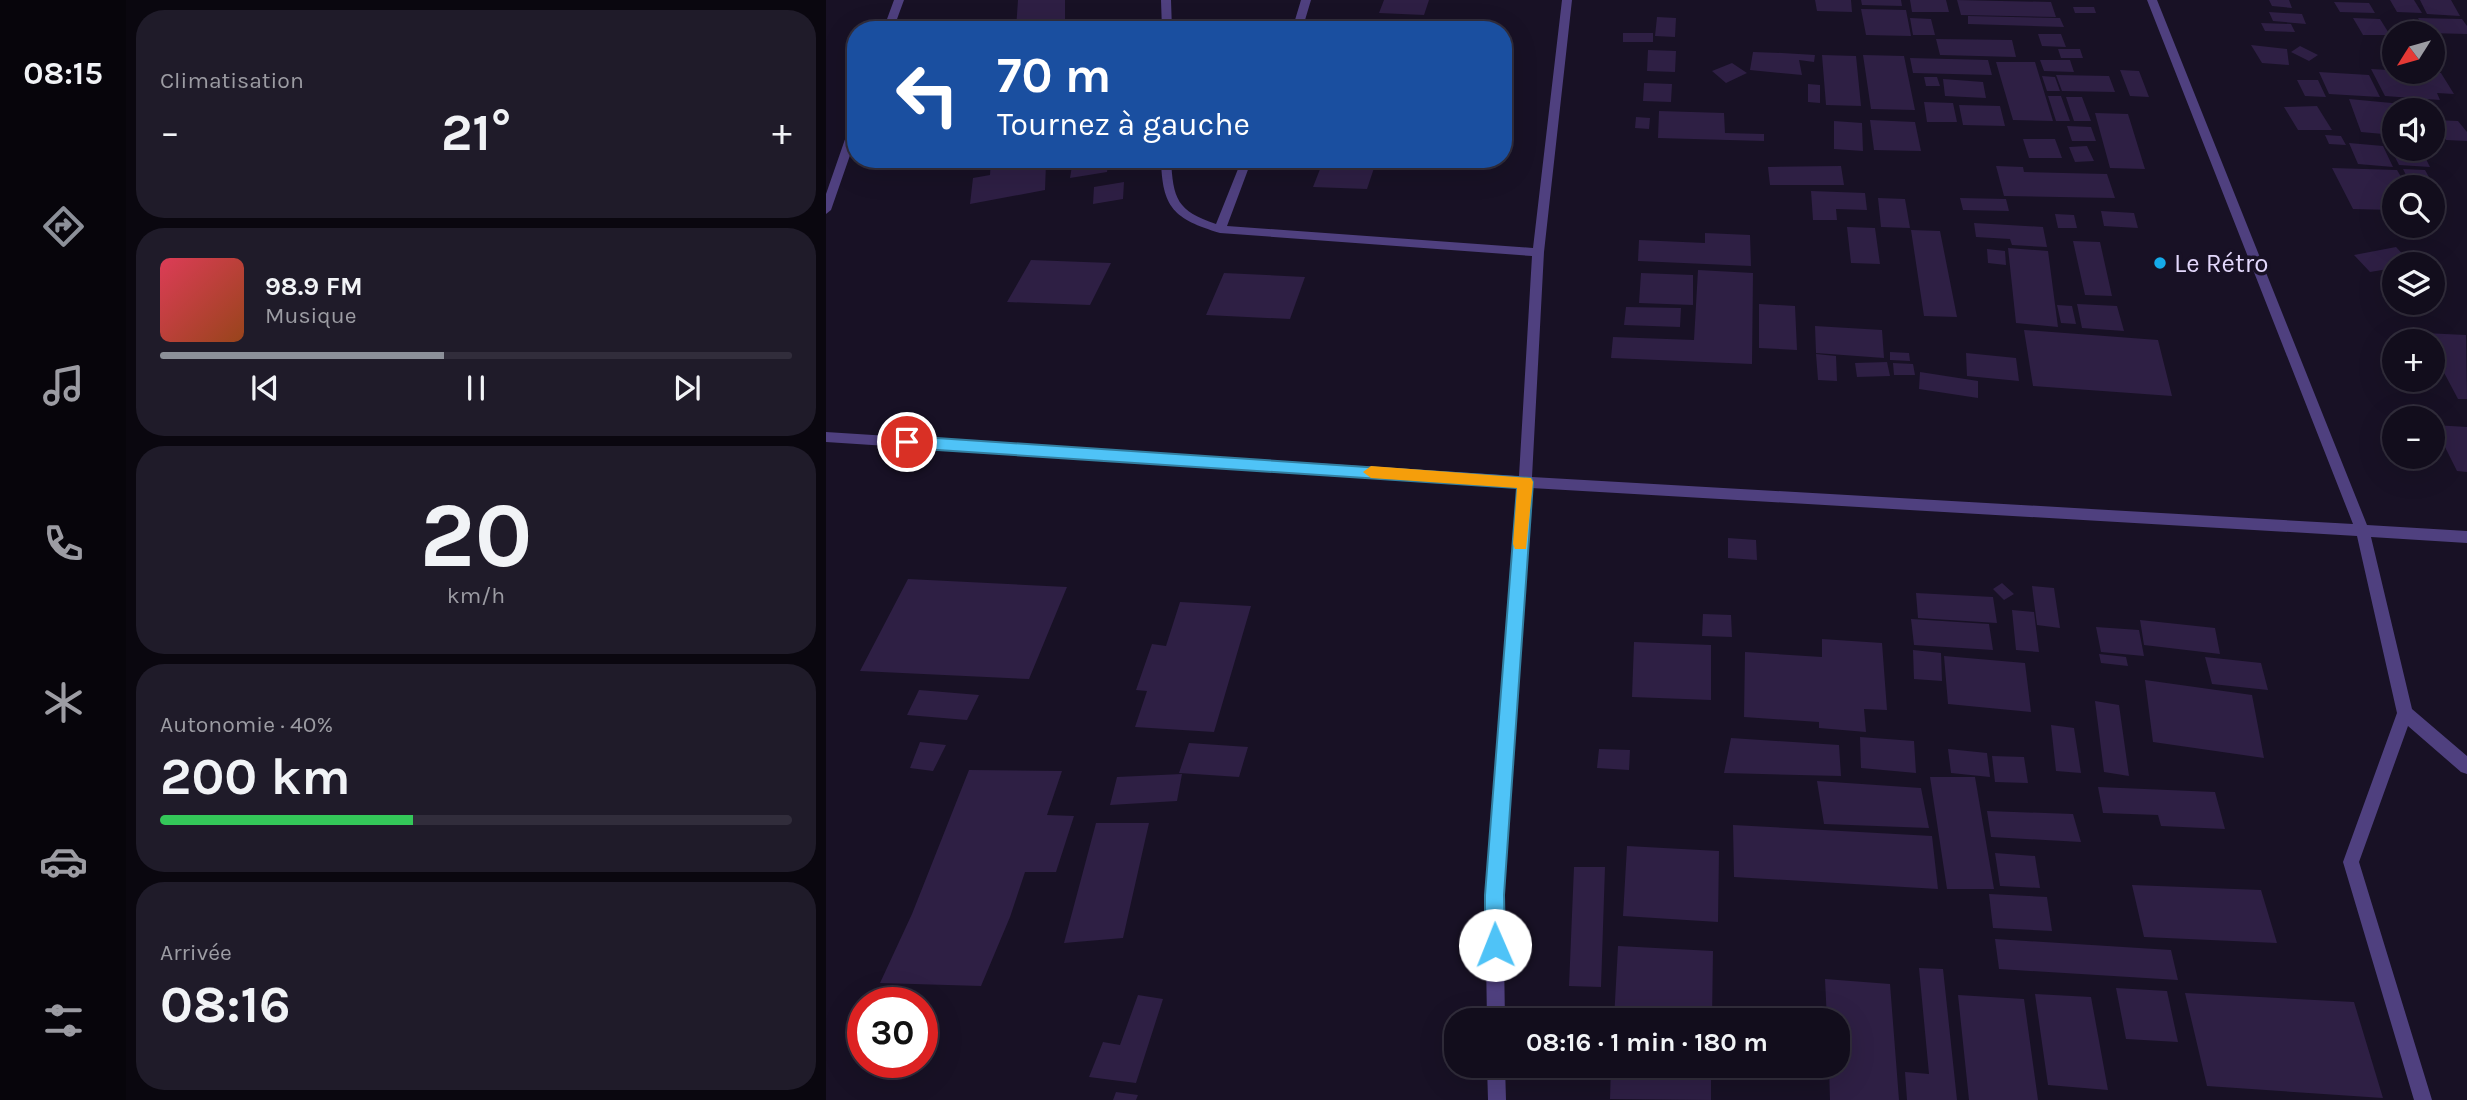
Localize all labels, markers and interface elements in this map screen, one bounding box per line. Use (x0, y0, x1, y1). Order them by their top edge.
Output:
north arrow (2382, 21, 2445, 84)
map controls (2382, 21, 2445, 469)
text: 70 m (997, 47, 1111, 104)
icon: left (882, 49, 973, 140)
text: 08:15 (23, 55, 103, 92)
text: Climatisation (160, 67, 304, 94)
button: sound (2382, 98, 2445, 161)
text: 21° (441, 102, 511, 163)
text: Tournez à gauche (997, 106, 1250, 143)
text: − (160, 110, 180, 155)
text: + (772, 110, 792, 155)
button: search (2382, 175, 2445, 238)
icon: directions (39, 202, 88, 251)
place label: Le Rétro (2174, 248, 2268, 279)
button: layers (2382, 252, 2445, 315)
marker: Le Rétro (2152, 255, 2168, 271)
text: 98.9 FM (265, 271, 363, 302)
text: Musique (265, 302, 357, 329)
button: + (2382, 329, 2445, 392)
icon: music (39, 361, 88, 410)
icon: previous (246, 369, 284, 407)
icon: pause (457, 369, 495, 407)
icon: next (668, 369, 706, 407)
button: − (2382, 406, 2445, 469)
pin (877, 412, 937, 472)
icon: arrive (888, 423, 926, 461)
text: 20 (420, 483, 532, 589)
icon: phone (39, 519, 88, 568)
text: km/h (447, 582, 505, 609)
icon: climate (39, 678, 88, 727)
text: Autonomie · 40% (160, 711, 333, 738)
text: 200 km (160, 746, 351, 807)
icon: car (39, 837, 88, 886)
position arrow (1458, 908, 1532, 982)
text: Arrivée (160, 939, 232, 966)
text: 08:16 (160, 974, 291, 1035)
speed limit sign: 30 (847, 987, 938, 1078)
icon: filters (39, 996, 88, 1045)
text: 08:16 · 1 min · 180 m (1526, 1027, 1768, 1058)

